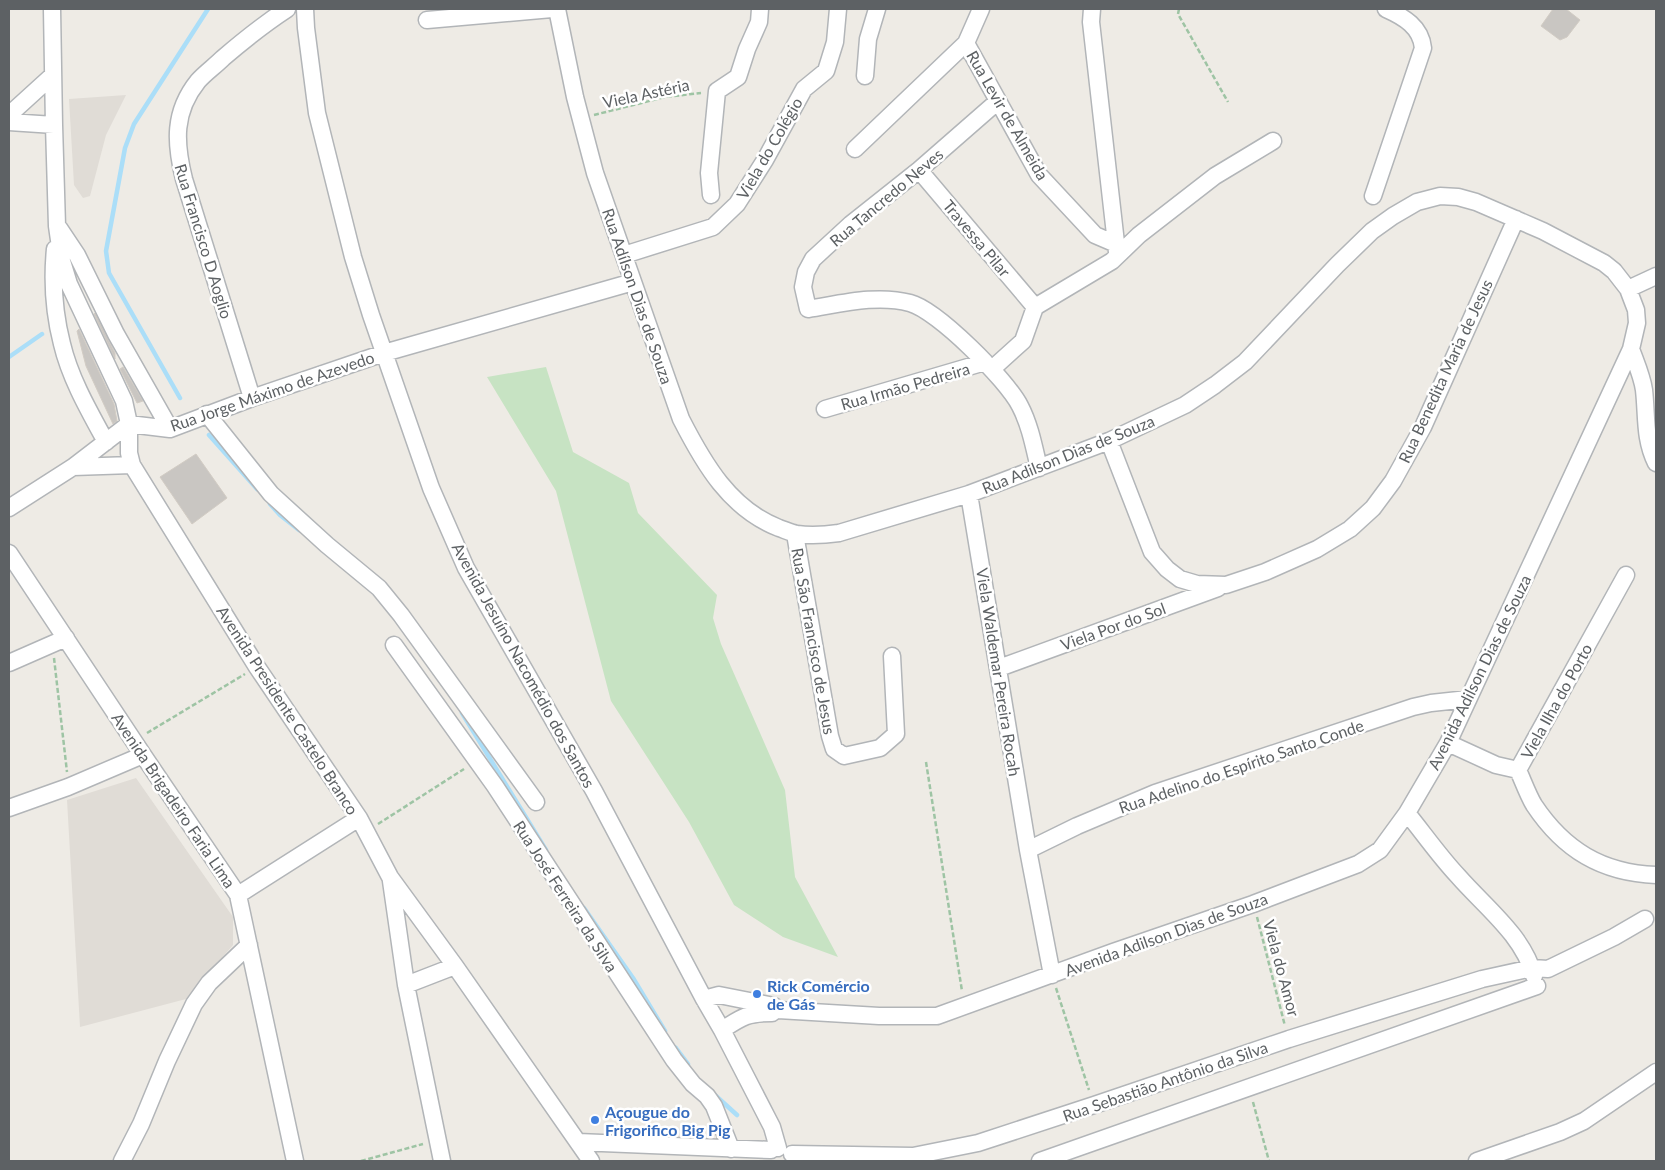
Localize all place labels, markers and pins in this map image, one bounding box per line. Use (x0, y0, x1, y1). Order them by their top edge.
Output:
place label: Rick Comércio de Gás (767, 976, 870, 1013)
marker: Rick Comércio de Gás (751, 988, 763, 1000)
place label: Açougue do Frigorifico Big Pig (604, 1102, 731, 1139)
marker: Açougue do Frigorifico Big Pig (589, 1114, 601, 1126)

